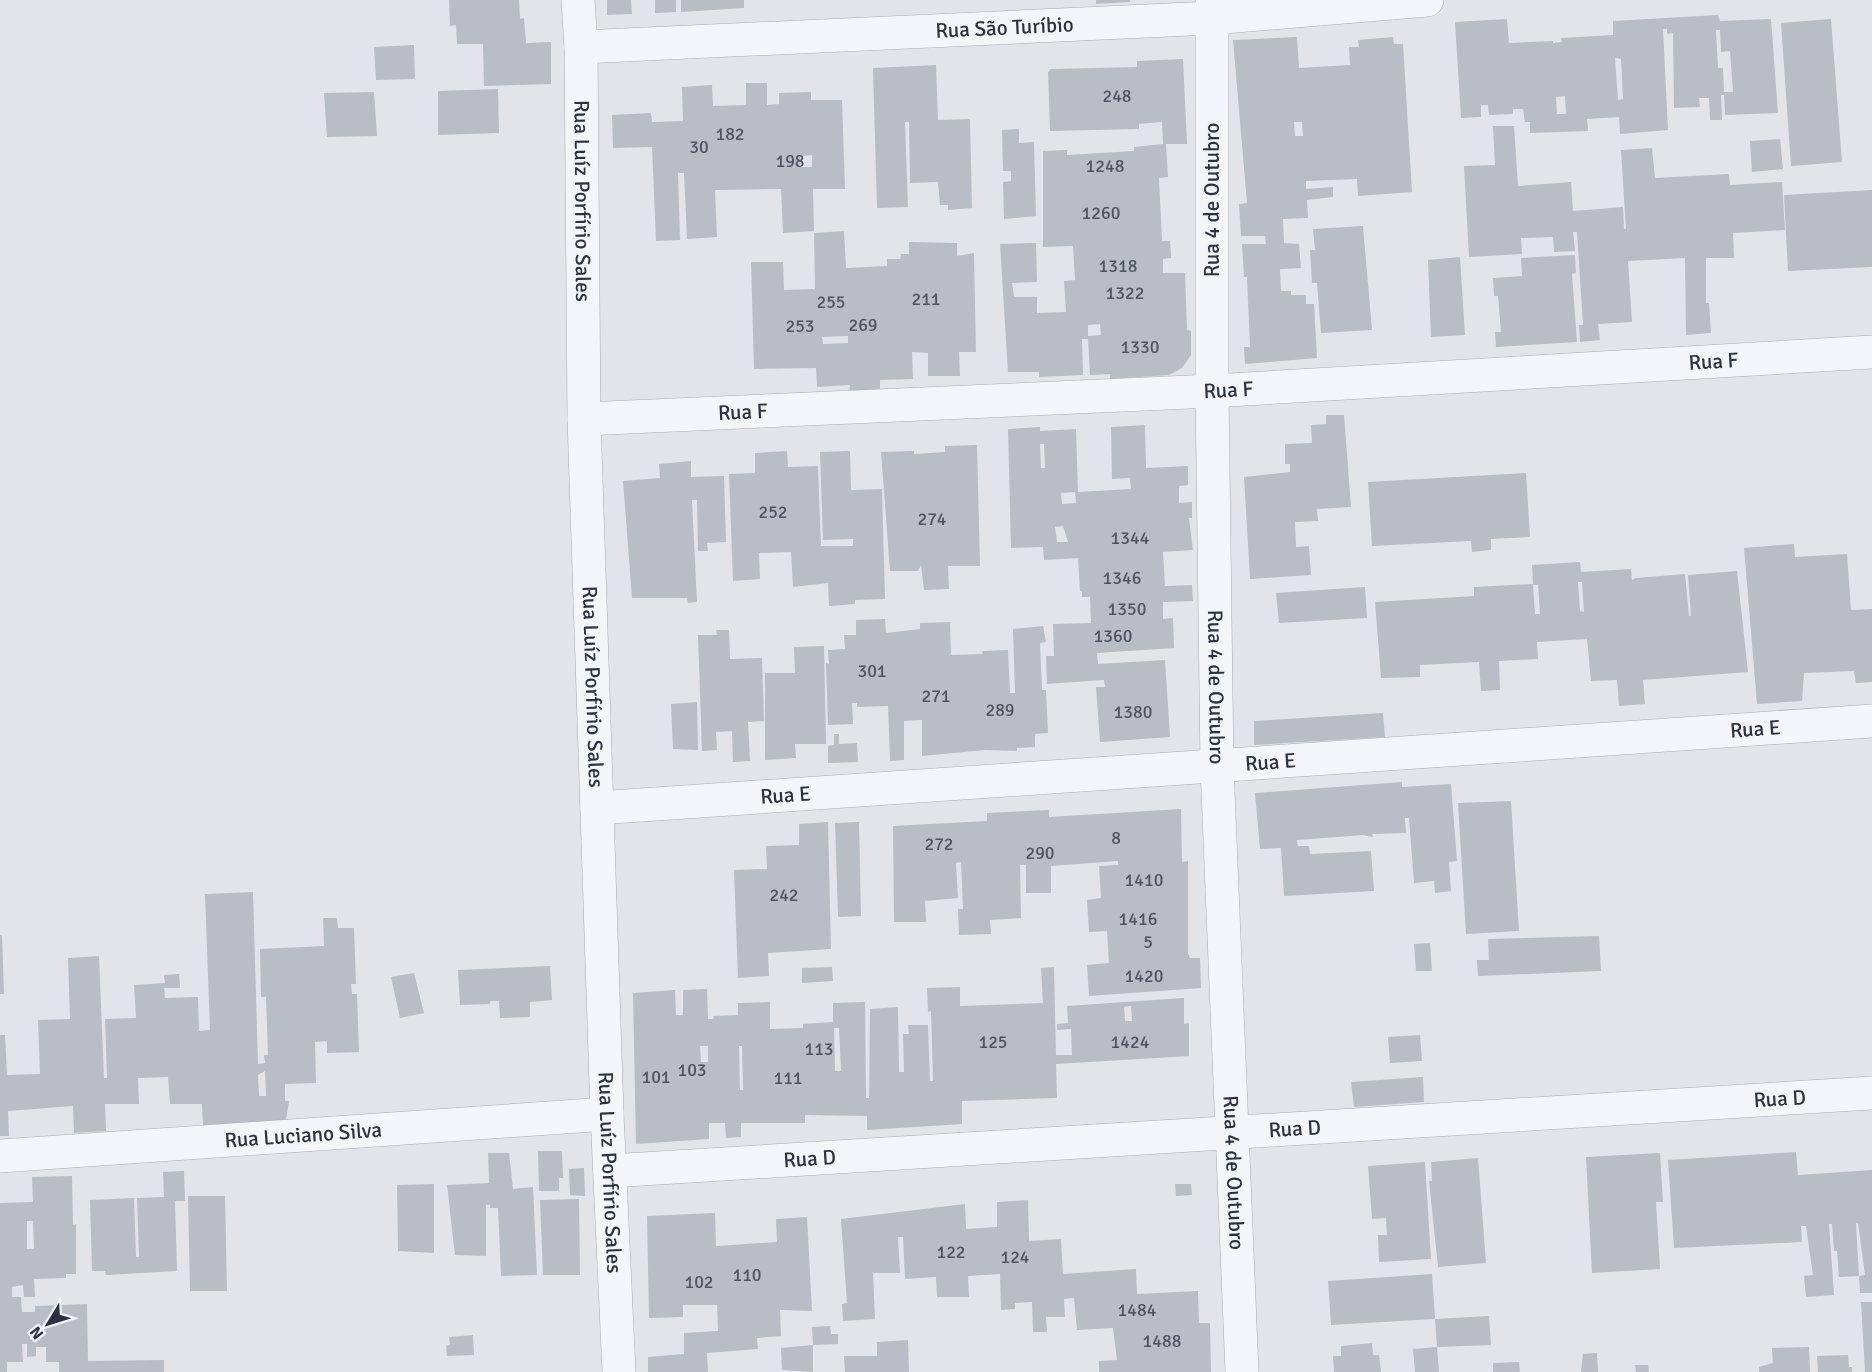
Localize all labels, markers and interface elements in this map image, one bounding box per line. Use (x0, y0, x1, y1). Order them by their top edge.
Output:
street label: Rua São Turíbio (935, 11, 1074, 44)
house number: 248 (1102, 85, 1132, 107)
street label: Rua Luíz Porfírio Sales (568, 100, 596, 302)
house number: 182 (715, 123, 745, 145)
street label: Rua 4 de Outubro (1199, 123, 1225, 277)
house number: 30 (689, 136, 709, 158)
house number: 198 (775, 150, 805, 172)
house number: 1248 (1086, 155, 1124, 177)
house number: 1260 (1082, 202, 1120, 224)
house number: 1318 (1099, 255, 1137, 277)
house number: 1322 (1106, 282, 1144, 304)
house number: 211 (911, 288, 941, 310)
house number: 255 (816, 291, 846, 313)
house number: 269 (848, 314, 878, 336)
house number: 253 (785, 315, 815, 337)
house number: 1330 (1121, 336, 1159, 358)
street label: Rua F (1688, 347, 1739, 376)
street label: Rua F (1203, 376, 1254, 404)
street label: Rua F (717, 398, 768, 426)
house number: 252 (758, 501, 788, 523)
house number: 274 (917, 508, 947, 530)
house number: 1344 (1111, 527, 1150, 549)
house number: 1346 (1103, 567, 1141, 589)
street label: Rua Luíz Porfírio Sales (577, 585, 609, 788)
house number: 1350 (1108, 598, 1146, 620)
street label: Rua 4 de Outubro (1202, 609, 1230, 764)
house number: 1360 (1094, 625, 1132, 647)
house number: 301 (857, 660, 887, 682)
house number: 271 (921, 685, 951, 707)
house number: 289 (985, 699, 1015, 721)
house number: 1380 (1114, 701, 1152, 723)
street label: Rua E (1729, 714, 1782, 744)
street label: Rua E (1244, 747, 1297, 777)
street label: Rua E (759, 780, 812, 810)
house number: 8 (1111, 827, 1121, 849)
house number: 272 (924, 833, 954, 855)
house number: 290 (1025, 842, 1055, 864)
house number: 1410 (1125, 869, 1163, 891)
house number: 242 (769, 884, 799, 906)
house number: 1416 (1119, 908, 1157, 930)
house number: 5 (1143, 931, 1153, 953)
house number: 1420 (1125, 965, 1163, 987)
house number: 125 (978, 1031, 1008, 1053)
house number: 1424 (1111, 1031, 1150, 1053)
house number: 113 (804, 1038, 834, 1060)
house number: 103 (677, 1059, 707, 1081)
house number: 101 (641, 1066, 671, 1088)
house number: 111 (773, 1067, 803, 1089)
street label: Rua Luíz Porfírio Sales (593, 1071, 627, 1274)
street label: Rua D (1753, 1084, 1807, 1113)
street label: Rua 4 de Outubro (1218, 1095, 1250, 1250)
street label: Rua D (1268, 1114, 1322, 1143)
street label: Rua Luciano Silva (224, 1117, 383, 1153)
street label: Rua D (783, 1144, 837, 1173)
house number: 122 (936, 1241, 966, 1263)
house number: 124 (1000, 1246, 1030, 1268)
house number: 110 (732, 1264, 762, 1286)
house number: 102 (684, 1271, 714, 1293)
north arrow (18, 1294, 78, 1354)
house number: 1484 (1118, 1299, 1157, 1321)
text: N (26, 1322, 48, 1343)
house number: 1488 (1143, 1330, 1181, 1352)

